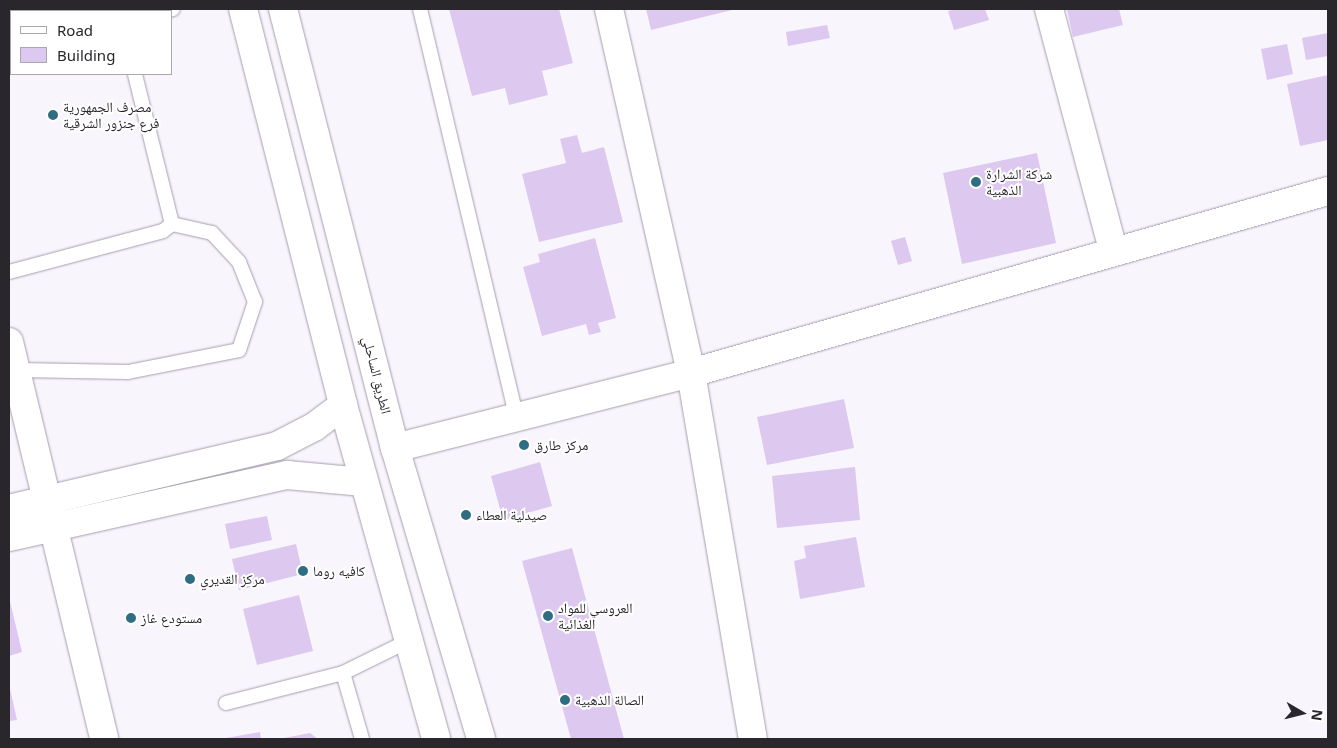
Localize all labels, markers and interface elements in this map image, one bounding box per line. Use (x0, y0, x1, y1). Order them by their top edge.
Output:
legend (10, 10, 172, 75)
text: Road (57, 20, 93, 40)
text: Building (57, 45, 115, 65)
place label: مصرف الجمهورية فرع جنزور الشرقية (63, 99, 159, 132)
marker: مصرف الجمهورية فرع جنزور الشرقية (47, 109, 59, 121)
place label: شركة الشرارة الذهبية (986, 166, 1052, 198)
marker: شركة الشرارة الذهبية (970, 176, 982, 188)
street label: الطريق الساحلي (359, 335, 395, 415)
place label: مركز طارق (534, 437, 588, 453)
marker: مركز طارق (518, 439, 530, 451)
place label: صيدلية العطاء (476, 507, 547, 523)
marker: صيدلية العطاء (460, 509, 472, 521)
place label: كافيه روما (313, 563, 365, 579)
marker: كافيه روما (297, 565, 309, 577)
place label: مركز القديري (200, 571, 265, 587)
marker: مركز القديري (184, 573, 196, 585)
place label: العروسي للمواد الغذائية (558, 600, 633, 632)
place label: مستودع غاز (141, 610, 202, 626)
marker: العروسي للمواد الغذائية (542, 610, 554, 622)
marker: مستودع غاز (125, 612, 137, 624)
north arrow (1277, 688, 1327, 738)
place label: الصالة الذهبية (575, 692, 644, 708)
marker: الصالة الذهبية (559, 694, 571, 706)
text: N (1307, 708, 1328, 722)

